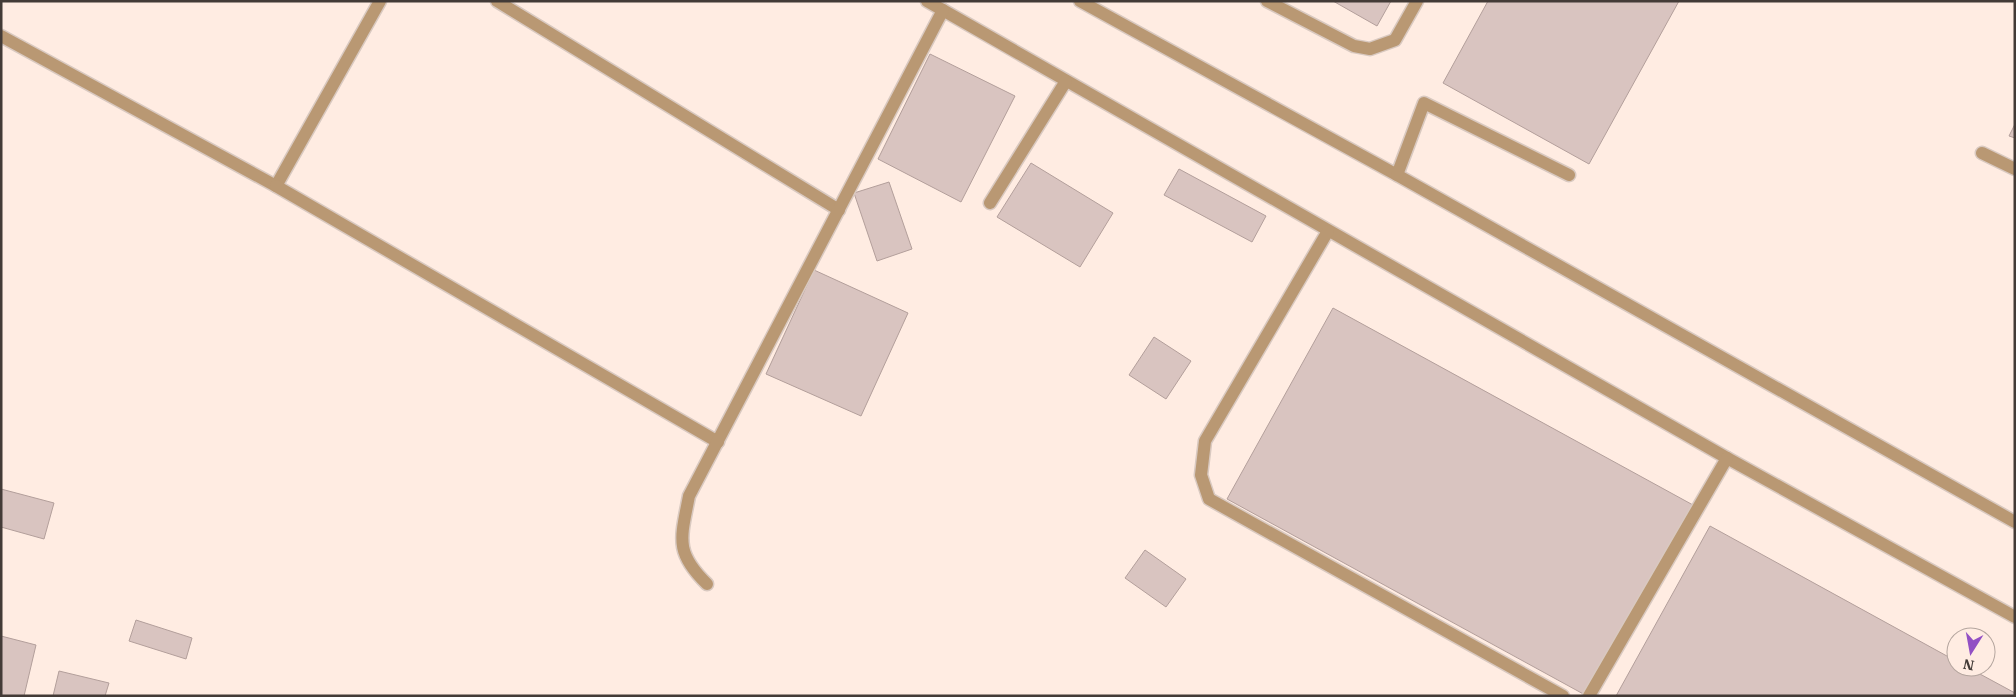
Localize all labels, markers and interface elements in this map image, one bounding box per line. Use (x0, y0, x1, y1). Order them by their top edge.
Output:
north arrow (1946, 627, 1996, 677)
text: N (1961, 655, 1976, 675)

